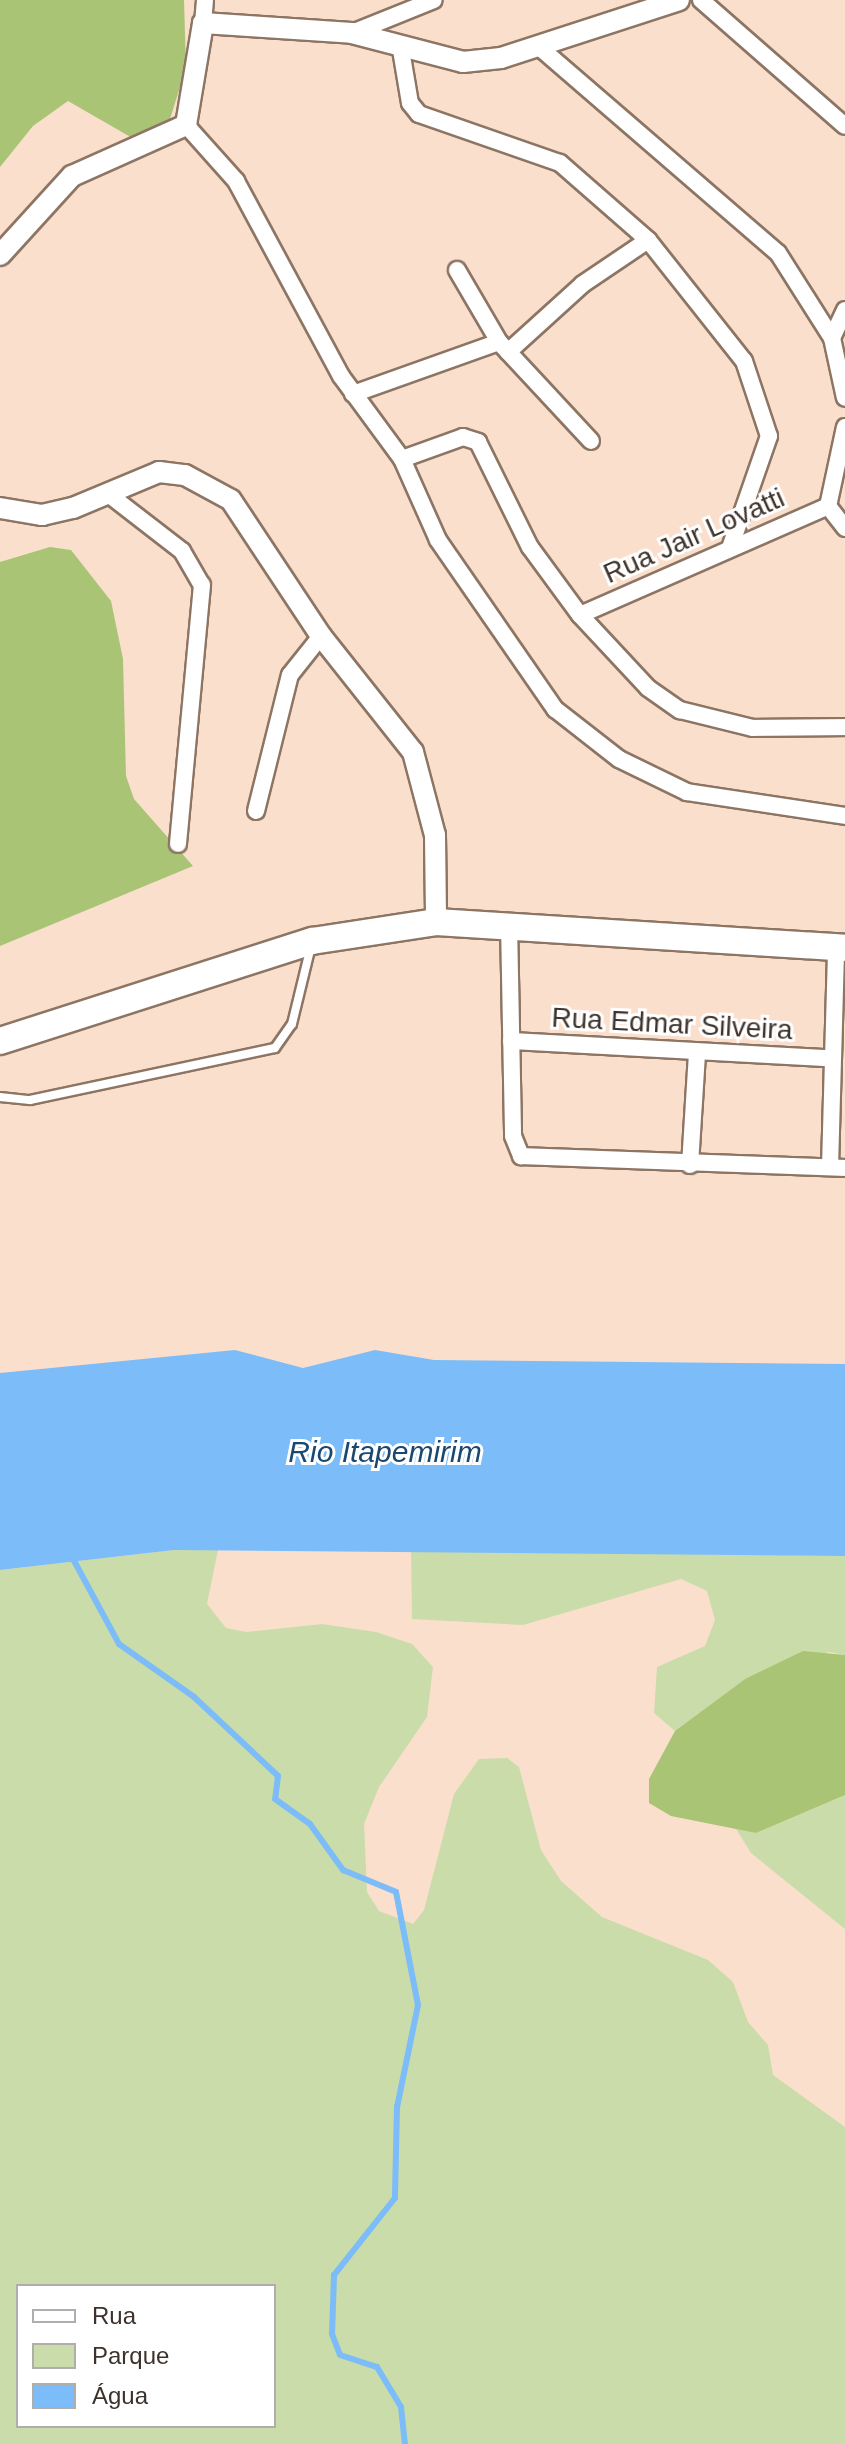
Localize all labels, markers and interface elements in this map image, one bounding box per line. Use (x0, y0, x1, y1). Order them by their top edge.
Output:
street label: Rua Jair Lovatti (598, 481, 790, 591)
street label: Rua Edmar Silveira (551, 1001, 793, 1047)
water label: Rio Itapemirim (288, 1434, 482, 1470)
legend (16, 2284, 276, 2428)
text: Rua (92, 2302, 136, 2329)
text: Parque (92, 2342, 169, 2369)
text: Água (92, 2382, 148, 2409)

